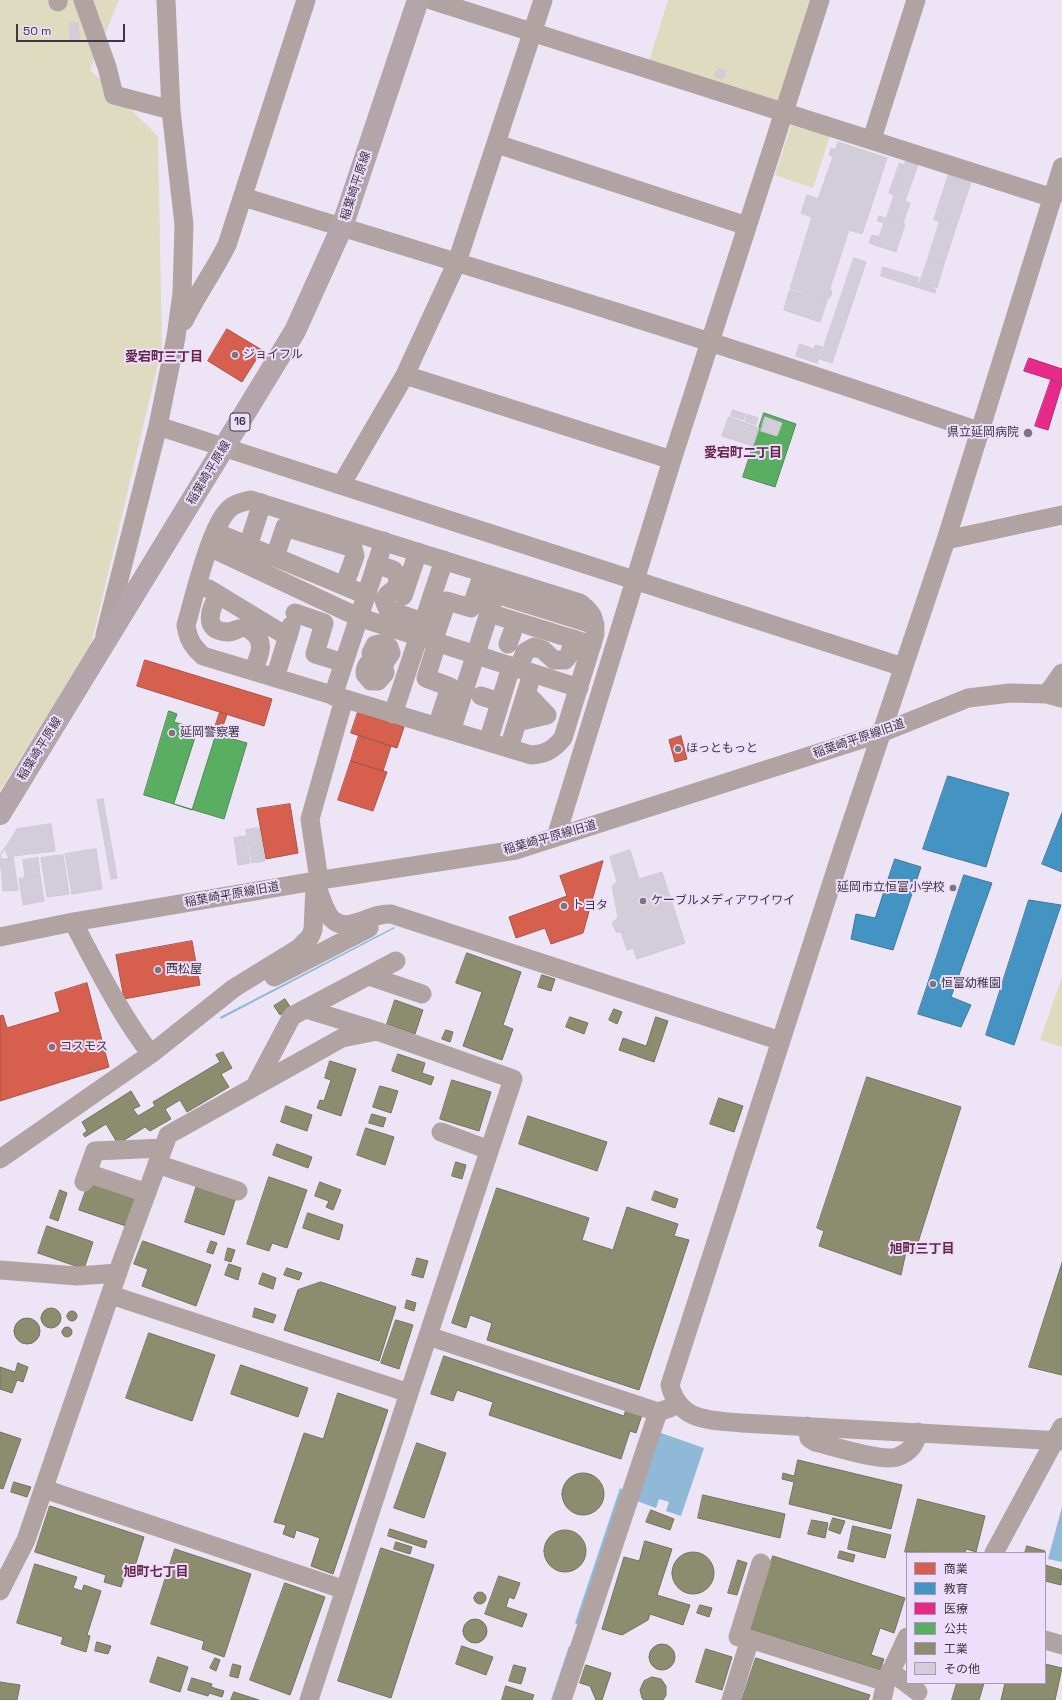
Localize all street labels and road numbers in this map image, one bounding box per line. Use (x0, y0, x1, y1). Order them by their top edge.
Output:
street label: 稲葉崎平原線 (338, 150, 374, 222)
road number: 16 (230, 413, 250, 431)
street label: 稲葉崎平原線 (184, 438, 234, 508)
street label: 稲葉崎平原線 (15, 715, 65, 783)
street label: 稲葉崎平原線旧道 (811, 717, 907, 761)
street label: 稲葉崎平原線旧道 (502, 818, 598, 858)
street label: 稲葉崎平原線旧道 (183, 880, 281, 910)

